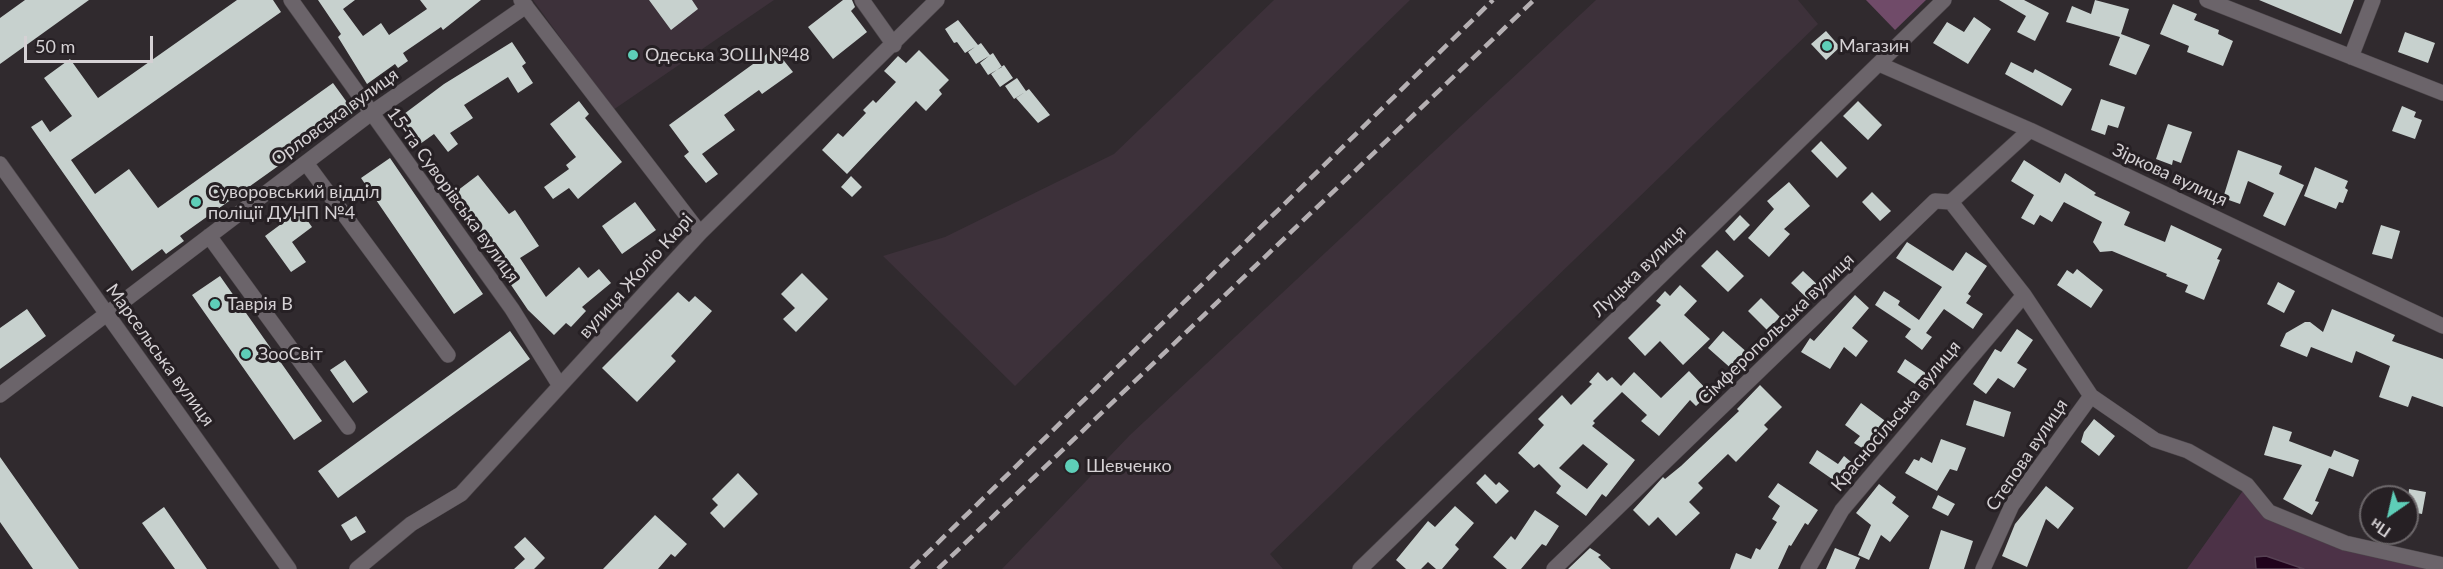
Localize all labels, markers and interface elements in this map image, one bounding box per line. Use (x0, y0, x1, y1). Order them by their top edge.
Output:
scale bar (27, 24, 156, 62)
text: 50 m (35, 35, 75, 57)
place label: Магазин (1839, 35, 1909, 57)
marker: Магазин (1820, 39, 1834, 53)
place label: Одеська ЗОШ №48 (645, 44, 810, 66)
marker: Одеська ЗОШ №48 (626, 48, 640, 62)
street label: Орловська вулиця (267, 64, 403, 170)
street label: 15-та Суворівська вулиця (382, 103, 524, 287)
street label: Зіркова вулиця (2109, 139, 2231, 211)
place label: Суворовський відділ поліції ДУНП №4 (208, 181, 380, 224)
marker: Суворовський відділ поліції ДУНП №4 (189, 195, 203, 209)
street label: вулиця Жоліо Кюрі (574, 209, 698, 343)
street label: Луцька вулиця (1588, 221, 1690, 321)
street label: Сімферопольська вулиця (1693, 249, 1859, 409)
street label: Марсельська вулиця (101, 280, 219, 430)
place label: Таврія В (227, 293, 293, 315)
marker: Таврія В (208, 297, 222, 311)
street label: Красносільська вулиця (1827, 336, 1965, 496)
place label: ЗооСвіт (258, 343, 323, 365)
marker: ЗооСвіт (239, 347, 253, 361)
street label: Степова вулиця (1982, 395, 2072, 515)
place label: Шевченко (1086, 455, 1172, 477)
marker: Шевченко (1063, 457, 1081, 475)
north arrow (2359, 485, 2419, 545)
text: Пн (2366, 515, 2394, 542)

